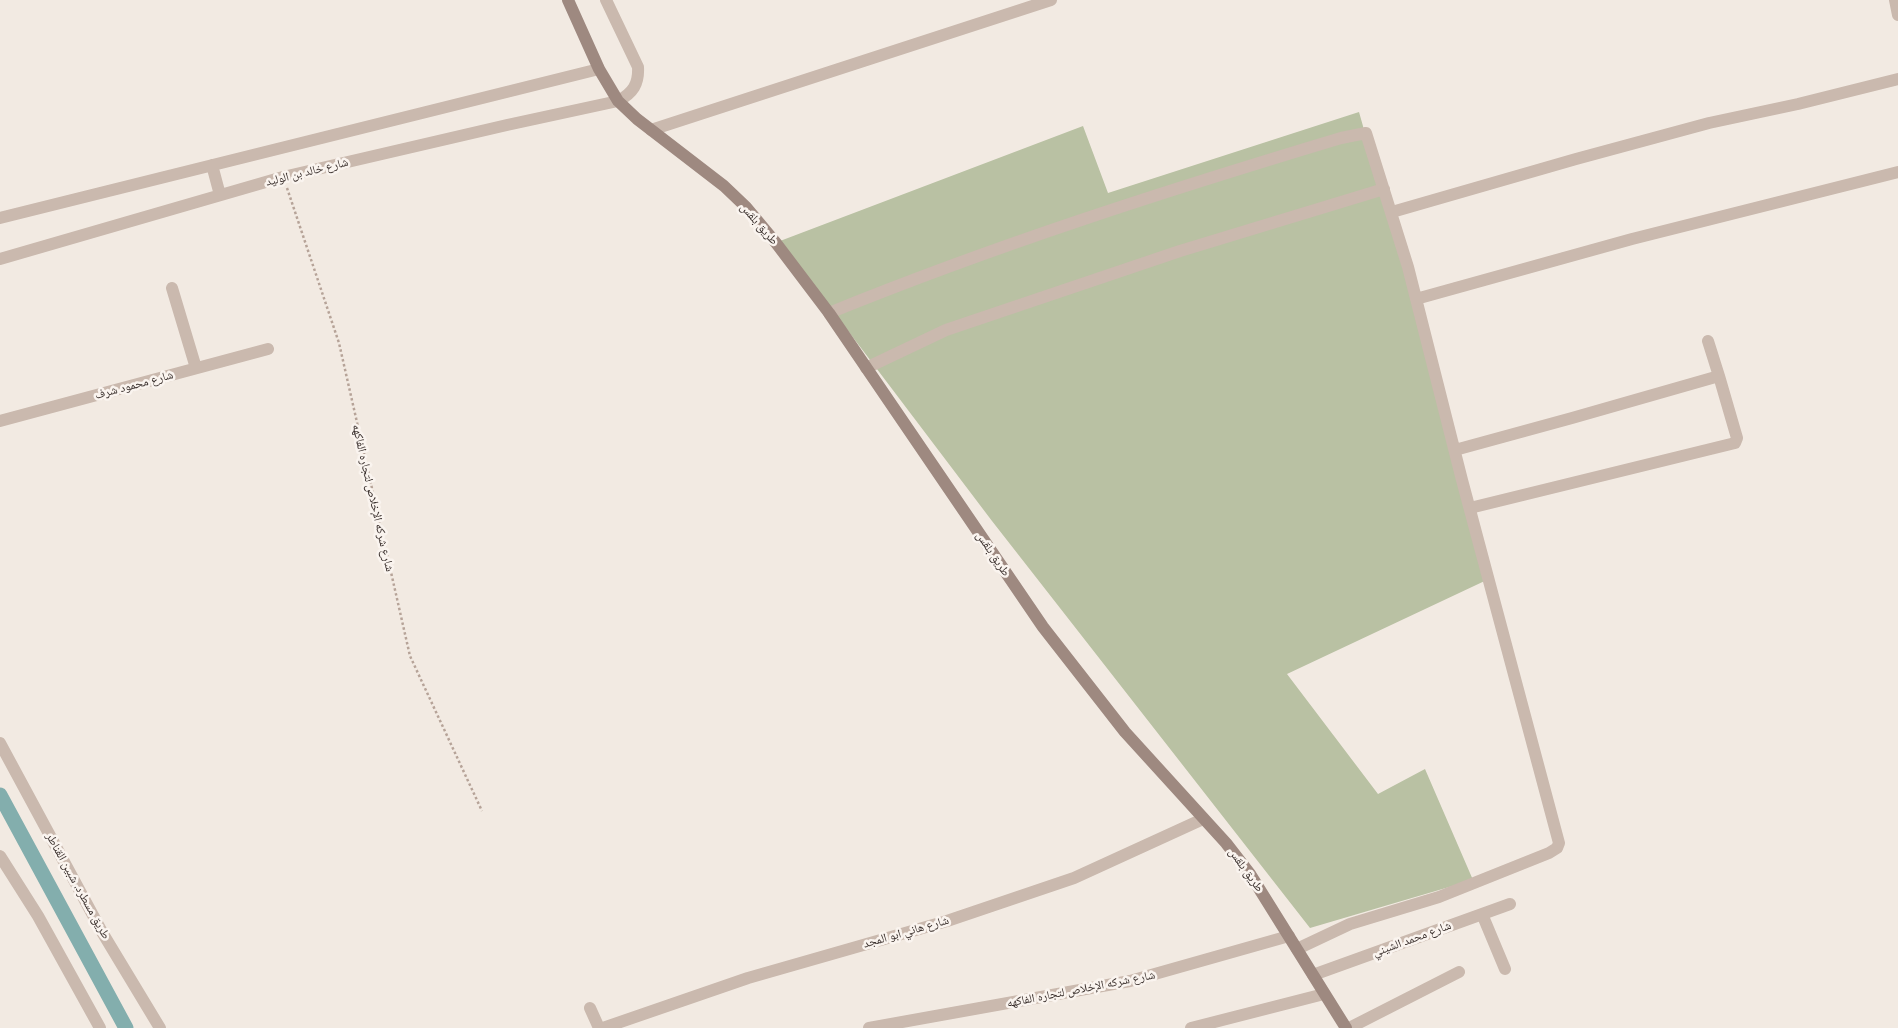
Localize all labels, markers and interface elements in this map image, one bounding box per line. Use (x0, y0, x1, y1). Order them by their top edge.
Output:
street label: شارع خالد بن الوليد (264, 155, 350, 189)
street label: طريق بلقس (737, 200, 781, 248)
street label: شارع محمود شرف (93, 368, 175, 402)
street label: شارع شركه الإخلاص لتجاره الفاكهه (349, 423, 397, 573)
street label: طريق بلقس (973, 529, 1013, 579)
street label: طريق مسطرد, شبين القناطر (43, 830, 113, 942)
street label: طريق بلقس (1225, 845, 1267, 895)
street label: شارع هاني ابو المجد (861, 913, 951, 951)
street label: شارع محمد الشيني (1371, 918, 1453, 960)
street label: شارع شركه الإخلاص لتجاره الفاكهه (1006, 968, 1156, 1010)

